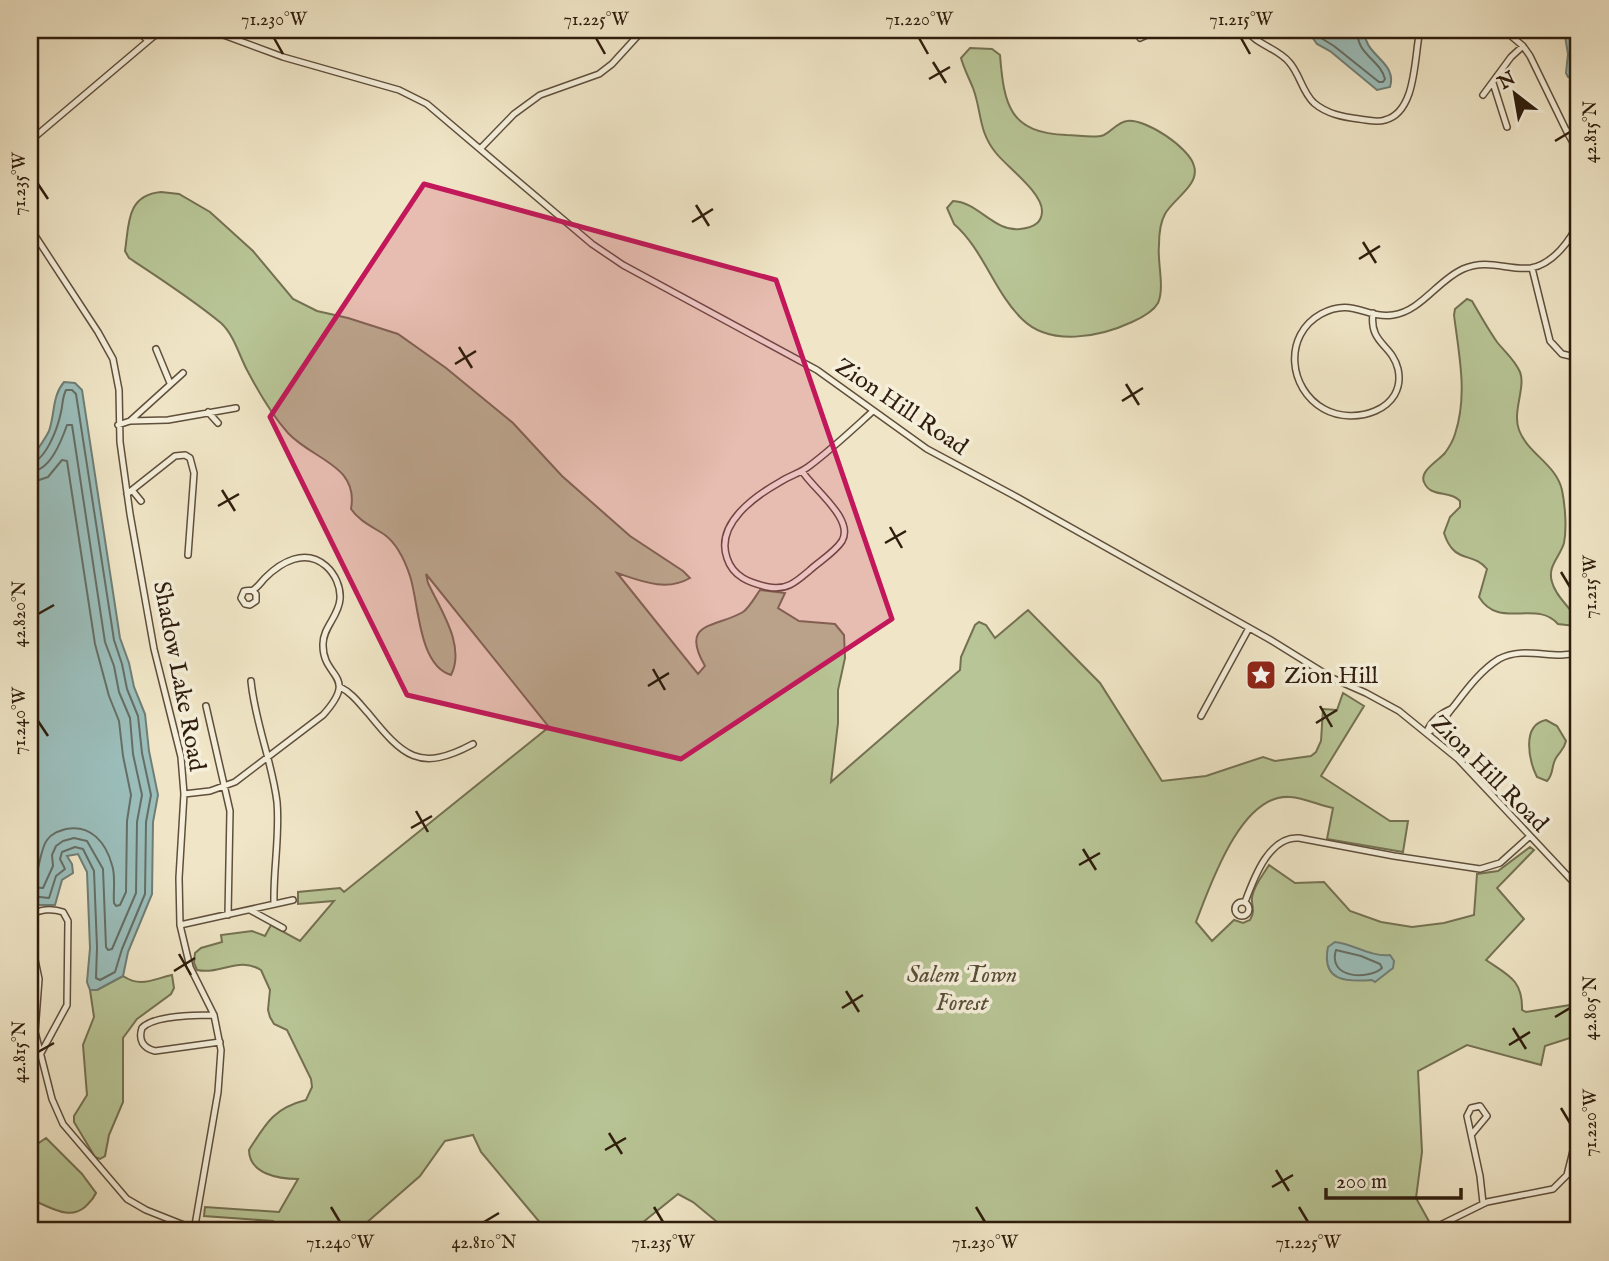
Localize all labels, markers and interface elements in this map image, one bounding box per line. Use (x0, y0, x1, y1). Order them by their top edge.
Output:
text: 71.230°W (241, 9, 308, 32)
text: 71.225°W (563, 9, 629, 32)
text: 71.220°W (885, 9, 954, 32)
text: 71.215°W (1209, 9, 1274, 32)
north arrow (1480, 60, 1550, 130)
text: N (1493, 66, 1521, 96)
text: 42.815°N (1580, 100, 1603, 163)
text: 71.235°W (9, 151, 32, 216)
street label: Zion Hill Road (829, 351, 974, 463)
text: 71.215°W (1580, 554, 1603, 619)
street label: Shadow Lake Road (145, 579, 212, 774)
text: 42.820°N (9, 580, 32, 647)
place icon: Zion Hill (1244, 658, 1278, 692)
place label: Zion Hill (1284, 661, 1379, 692)
text: 71.240°W (9, 686, 32, 755)
street label: Zion Hill Road (1424, 709, 1554, 839)
park label: Salem Town Forest (907, 960, 1017, 1019)
text: 42.805°N (1580, 975, 1603, 1040)
text: 42.815°N (9, 1020, 32, 1083)
text: 71.220°W (1580, 1088, 1603, 1157)
scale bar (1326, 1156, 1460, 1200)
text: 200 m (1336, 1169, 1387, 1196)
text: 71.240°W (306, 1232, 375, 1255)
text: 42.810°N (452, 1232, 517, 1255)
text: 71.235°W (631, 1232, 696, 1255)
text: 71.230°W (952, 1232, 1019, 1255)
text: 71.225°W (1275, 1232, 1341, 1255)

